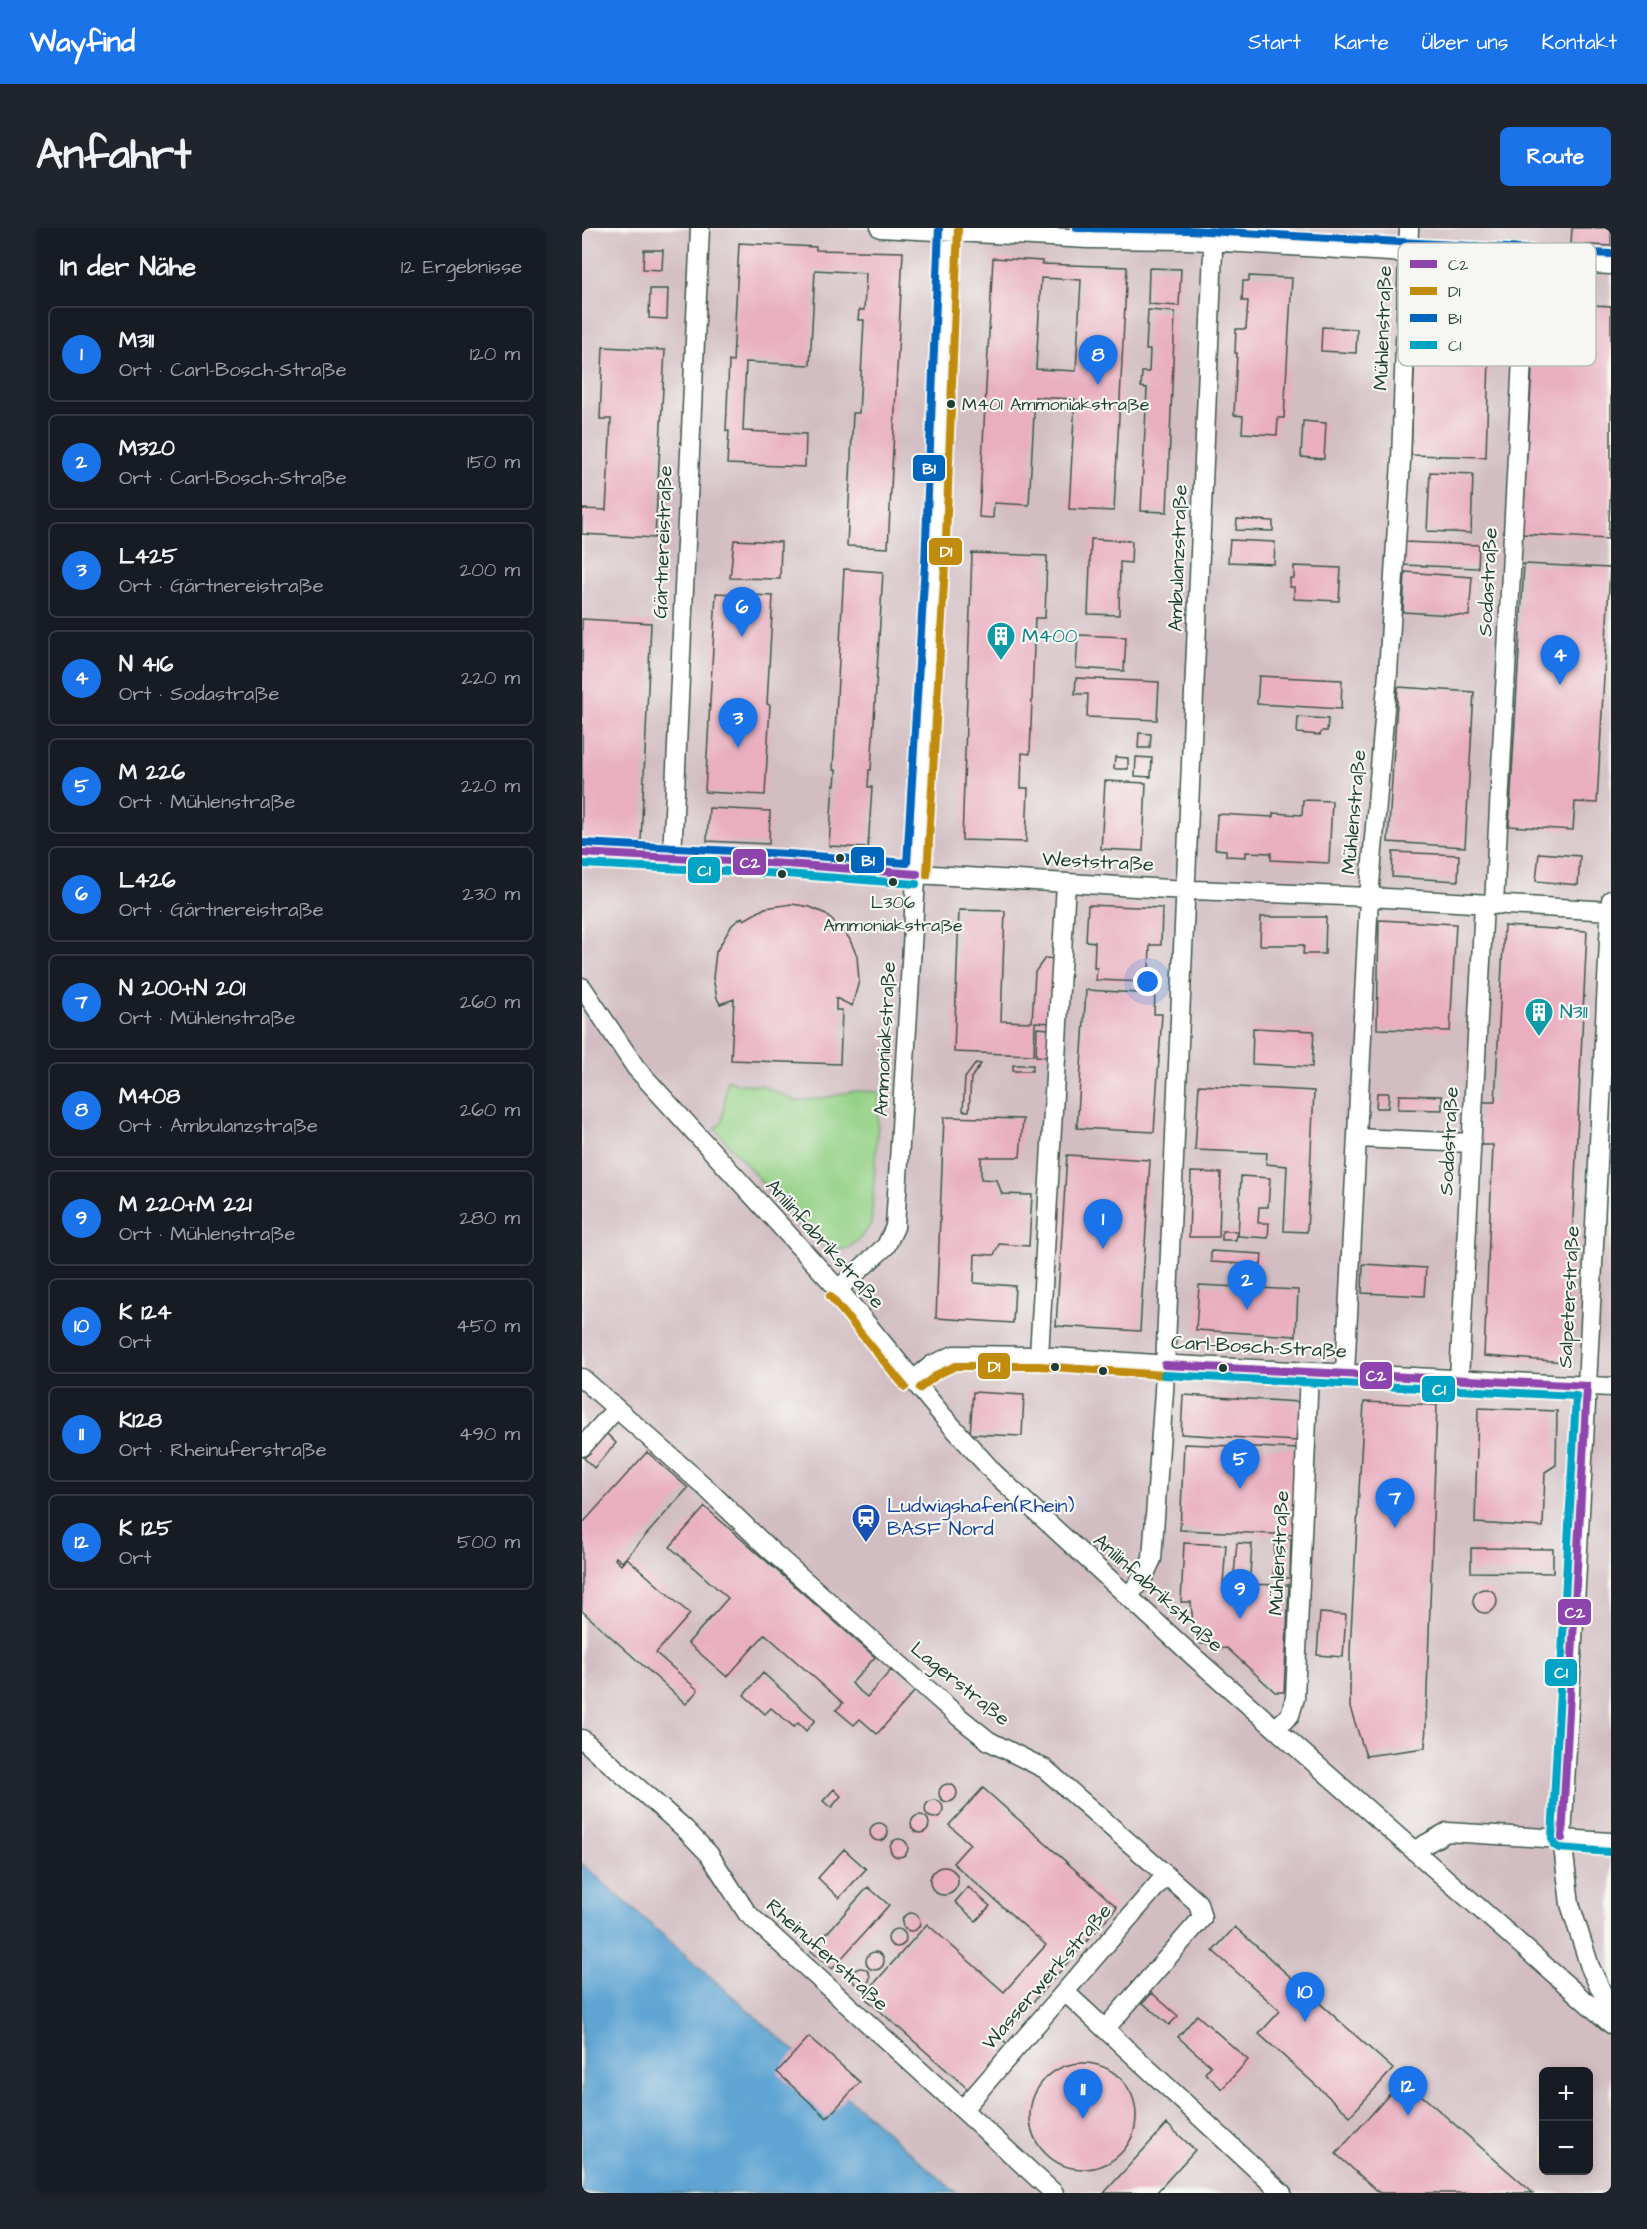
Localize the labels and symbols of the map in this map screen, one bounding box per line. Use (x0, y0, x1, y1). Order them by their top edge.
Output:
legend (1398, 243, 1596, 366)
text: C2 (1448, 254, 1468, 276)
street label: Mühlenstraße (1367, 265, 1399, 391)
text: D1 (1448, 281, 1460, 303)
text: B1 (1448, 308, 1461, 330)
text: C1 (1448, 335, 1461, 357)
pin: 8 (1078, 336, 1118, 385)
place label: M401 Ammoniakstraße (962, 392, 1150, 417)
marker: M401 Ammoniakstraße (945, 398, 957, 410)
line badge: B1 (912, 454, 946, 482)
text: B1 (922, 458, 937, 480)
street label: Gärtnereistraße (646, 465, 680, 619)
street label: Ambulanzstraße (1161, 484, 1195, 632)
street label: Sodastraße (1471, 527, 1505, 637)
line badge: D1 (928, 537, 963, 566)
text: D1 (940, 541, 953, 563)
pin: 6 (722, 588, 762, 637)
building icon: M400 (985, 620, 1017, 662)
place label: M400 (1022, 622, 1078, 650)
pin: 4 (1540, 636, 1580, 685)
pin: 3 (718, 698, 758, 748)
street label: Mühlenstraße (1335, 748, 1373, 875)
street label: Weststraße (1041, 845, 1155, 879)
line badge: B1 (850, 846, 885, 874)
line badge: C2 (732, 848, 767, 876)
text: B1 (861, 850, 876, 872)
text: C2 (740, 852, 761, 874)
unlabelled marker (834, 852, 846, 864)
line badge: C1 (687, 856, 721, 884)
text: C1 (697, 860, 712, 882)
unlabelled marker (776, 868, 788, 880)
marker: L306 Ammoniakstraße (887, 876, 899, 888)
place label: L306 Ammoniakstraße (823, 890, 963, 938)
street label: Ammoniakstraße (867, 961, 903, 1117)
your location (1133, 967, 1162, 996)
building icon: N311 (1523, 996, 1555, 1038)
place label: N311 (1560, 998, 1588, 1026)
street label: Sodastraße (1432, 1086, 1466, 1196)
street label: Anilinfabrikstraße (759, 1173, 891, 1315)
pin: 1 (1084, 1200, 1122, 1249)
street label: Salpeterstraße (1551, 1225, 1587, 1369)
pin: 2 (1228, 1260, 1266, 1310)
street label: Carl-Bosch-Straße (1170, 1328, 1348, 1366)
line badge: D1 (977, 1352, 1011, 1380)
text: D1 (988, 1356, 1001, 1378)
unlabelled marker (1049, 1361, 1061, 1373)
line badge: C2 (1359, 1361, 1393, 1390)
unlabelled marker (1217, 1362, 1229, 1374)
unlabelled marker (1097, 1365, 1109, 1377)
text: C2 (1366, 1365, 1387, 1387)
line badge: C1 (1421, 1375, 1456, 1403)
text: C1 (1432, 1379, 1447, 1401)
pin: 5 (1220, 1440, 1260, 1489)
pin: 7 (1376, 1478, 1414, 1528)
street label: Mühlenstraße (1262, 1490, 1296, 1616)
place label: Ludwigshafen(Rhein) BASF Nord (887, 1492, 1075, 1543)
station icon: Ludwigshafen(Rhein) BASF Nord (850, 1502, 882, 1544)
street label: Anilinfabrikstraße (1087, 1527, 1229, 1659)
pin: 9 (1220, 1570, 1260, 1619)
line badge: C2 (1557, 1598, 1592, 1626)
text: C2 (1565, 1602, 1586, 1624)
street label: Lagerstraße (904, 1635, 1016, 1734)
line badge: C1 (1544, 1658, 1578, 1687)
text: C1 (1554, 1662, 1569, 1684)
street label: Rheinuferstraße (760, 1892, 895, 2018)
street label: Wasserwerkstraße (976, 1898, 1119, 2056)
pin: 10 (1286, 1972, 1324, 2022)
pin: 12 (1388, 2066, 1428, 2116)
pin: 11 (1064, 2070, 1102, 2119)

